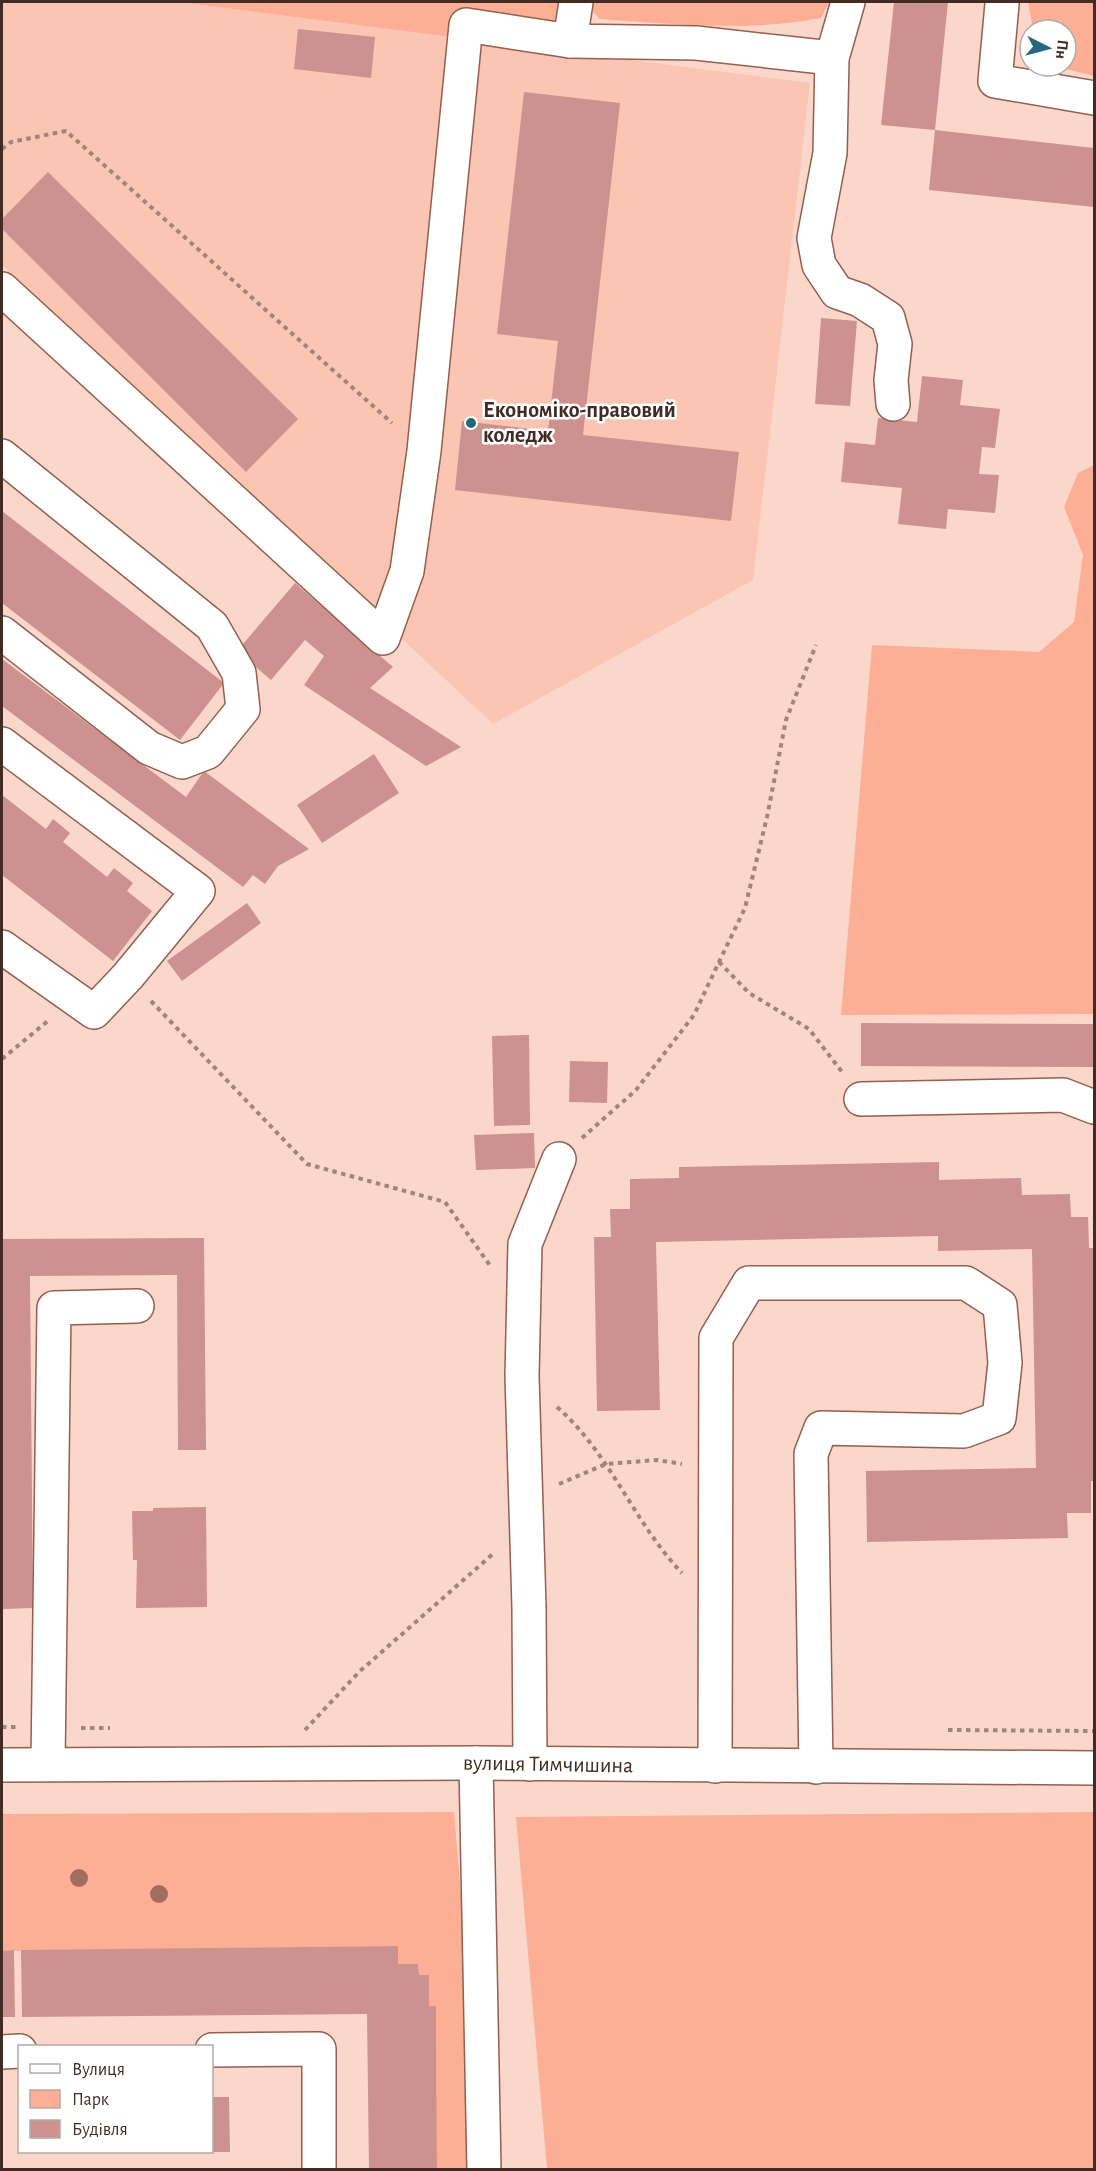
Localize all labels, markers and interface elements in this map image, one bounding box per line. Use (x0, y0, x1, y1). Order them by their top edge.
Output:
north arrow (1018, 18, 1078, 78)
text: Пн (1053, 39, 1071, 60)
place label: Економіко-правовий коледж (483, 399, 676, 446)
marker: Економіко-правовий коледж (464, 416, 478, 430)
street label: вулиця Тимчишина (463, 1752, 633, 1776)
legend (18, 2045, 213, 2153)
text: Вулиця (72, 2061, 125, 2079)
text: Парк (72, 2091, 110, 2109)
text: Будівля (72, 2121, 128, 2139)

